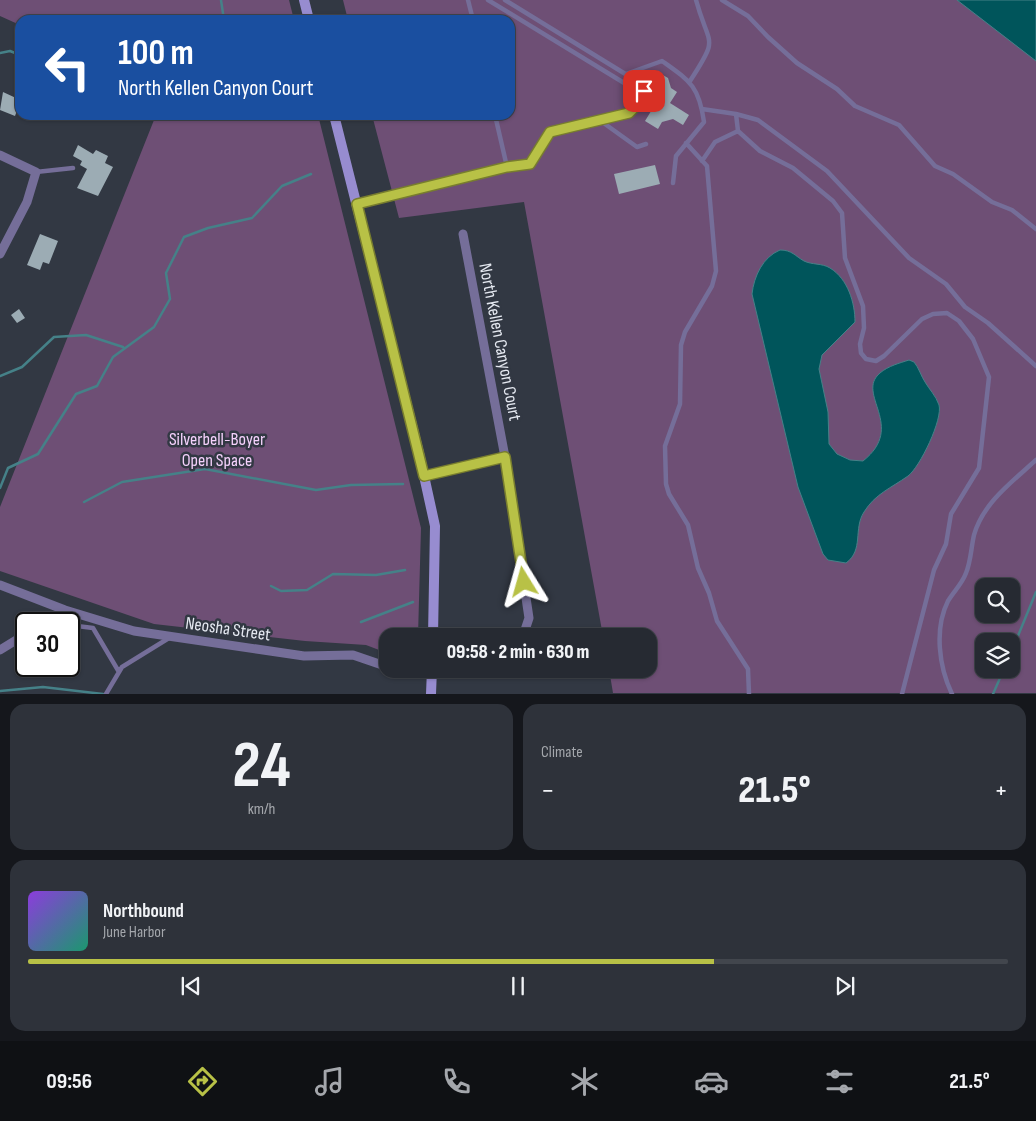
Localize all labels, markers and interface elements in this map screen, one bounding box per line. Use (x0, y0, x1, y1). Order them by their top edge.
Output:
text: 100 m (118, 32, 194, 75)
icon: left (35, 35, 100, 100)
pin (623, 70, 665, 112)
text: North Kellen Canyon Court (118, 75, 313, 102)
icon: arrive (630, 77, 658, 105)
street label: North Kellen Canyon Court (474, 261, 526, 423)
park label: Silverbell-Boyer Open Space (169, 429, 265, 471)
position arrow (497, 555, 549, 607)
map controls (975, 578, 1020, 678)
button: search (975, 578, 1020, 623)
speed limit sign: 30 (15, 612, 80, 677)
street label: Neosha Street (184, 613, 272, 645)
button: layers (975, 633, 1020, 678)
text: 09:58 · 2 min · 630 m (447, 641, 589, 664)
text: 24 (232, 728, 291, 806)
text: Climate (541, 743, 583, 762)
text: 21.5° (738, 768, 811, 813)
text: − (541, 774, 555, 807)
text: + (994, 774, 1008, 807)
text: km/h (248, 800, 275, 819)
text: Northbound (103, 900, 184, 923)
text: June Harbor (103, 923, 166, 942)
icon: previous (177, 972, 205, 1000)
icon: pause (504, 972, 532, 1000)
icon: next (831, 972, 859, 1000)
icon: directions (185, 1064, 220, 1099)
icon: music (312, 1064, 347, 1099)
icon: phone (439, 1064, 474, 1099)
icon: climate (567, 1064, 602, 1099)
icon: car (694, 1064, 729, 1099)
icon: filters (822, 1064, 857, 1099)
text: 09:56 (46, 1068, 92, 1095)
text: 21.5° (949, 1068, 990, 1095)

